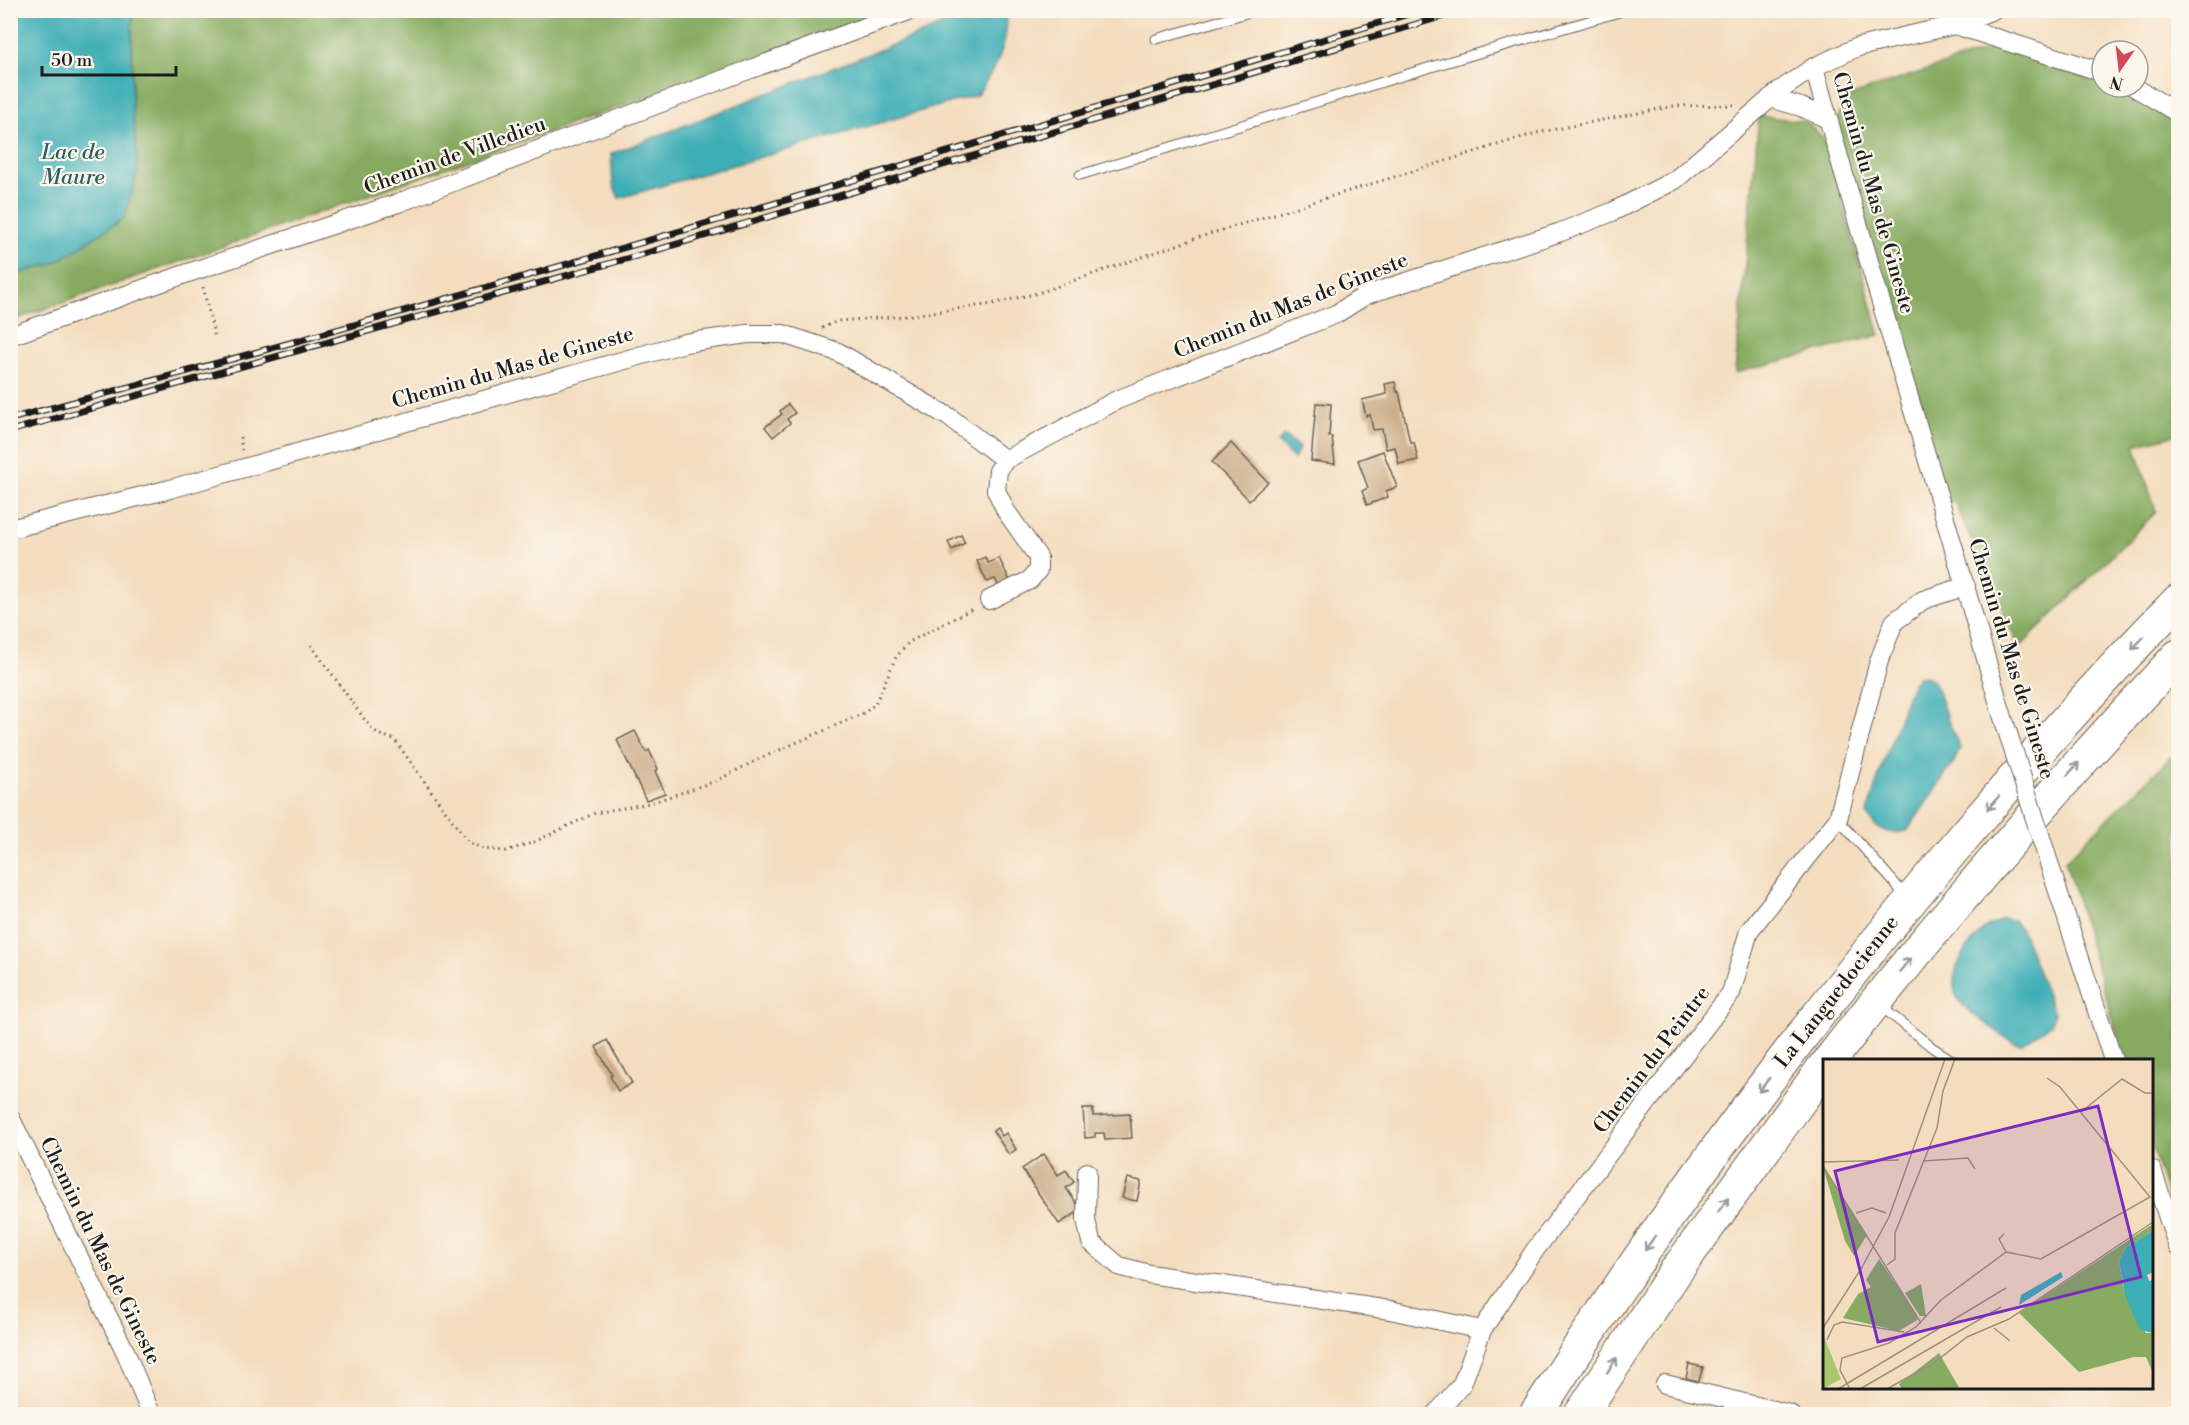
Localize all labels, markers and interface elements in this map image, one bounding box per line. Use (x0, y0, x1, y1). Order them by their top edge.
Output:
scale bar (42, 39, 176, 77)
north arrow (2090, 39, 2150, 99)
text: 50 m (51, 49, 93, 72)
street label: Chemin du Mas de Gineste (1826, 69, 1920, 317)
text: N (2108, 71, 2125, 94)
street label: Chemin de Villedieu (360, 111, 550, 201)
water label: Lac de Maure (41, 139, 105, 191)
street label: Chemin du Mas de Gineste (1170, 247, 1412, 365)
street label: Chemin du Mas de Gineste (389, 321, 637, 415)
street label: Chemin du Mas de Gineste (1962, 536, 2060, 782)
one-way arrow (2131, 635, 2145, 650)
one-way arrow (2066, 762, 2080, 777)
one-way arrow (1986, 795, 2000, 810)
street label: La Languedocienne (1769, 910, 1905, 1074)
one-way arrow (1898, 958, 1912, 973)
street label: Chemin du Peintre (1588, 981, 1716, 1139)
inset map (1823, 1059, 2153, 1389)
one-way arrow (1758, 1076, 1771, 1092)
street label: Chemin du Mas de Gineste (33, 1133, 167, 1369)
one-way arrow (1717, 1197, 1729, 1213)
one-way arrow (1644, 1234, 1656, 1250)
one-way arrow (1607, 1357, 1619, 1374)

